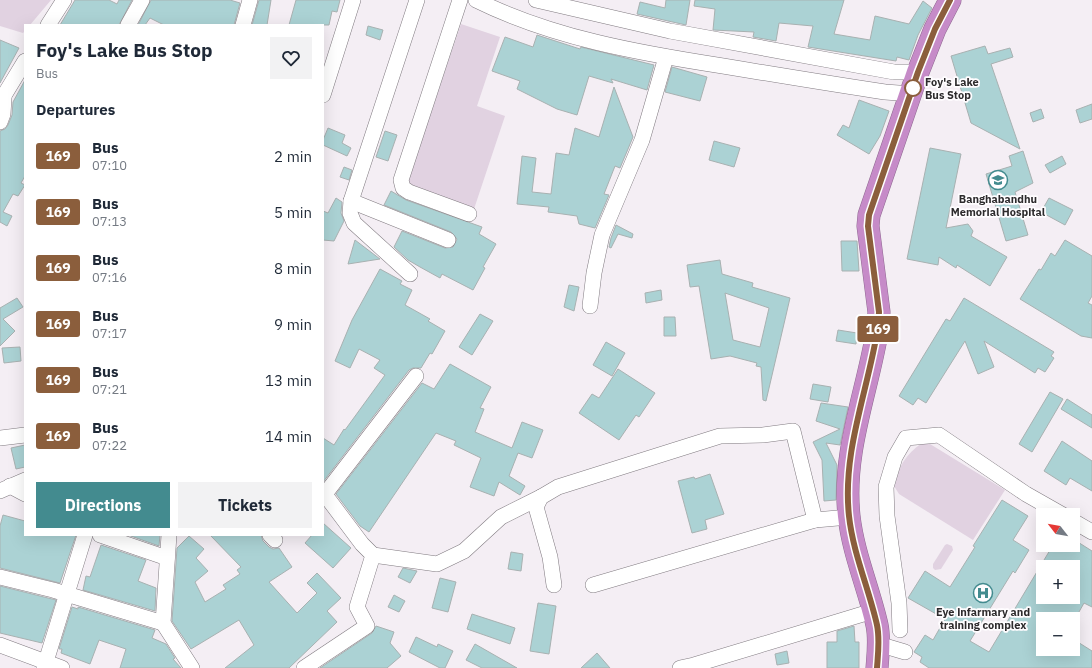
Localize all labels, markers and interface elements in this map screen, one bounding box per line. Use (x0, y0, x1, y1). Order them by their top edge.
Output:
button: heart (270, 37, 312, 79)
text: Foy's Lake Bus Stop (36, 38, 213, 62)
text: Bus (36, 65, 58, 82)
place label: Foy's Lake Bus Stop (925, 75, 979, 102)
marker: Foy's Lake Bus Stop (904, 79, 922, 97)
text: Departures (36, 100, 115, 119)
text: Bus (92, 138, 119, 157)
text: 169 (45, 147, 71, 165)
text: 2 min (274, 147, 312, 166)
text: 07:10 (92, 157, 127, 174)
school or university icon: Banghabandhu Memorial Hospital (987, 169, 1009, 191)
place label: Banghabandhu Memorial Hospital (951, 192, 1046, 219)
text: Bus (92, 194, 119, 213)
text: 169 (45, 203, 71, 221)
text: 5 min (274, 203, 312, 222)
text: 07:13 (92, 213, 127, 230)
text: Bus (92, 250, 119, 269)
text: 169 (45, 259, 71, 277)
text: 8 min (274, 259, 312, 278)
text: 07:16 (92, 269, 127, 286)
text: Bus (92, 306, 119, 325)
text: 169 (45, 315, 71, 333)
text: 9 min (274, 315, 312, 334)
line badge: 169 (855, 316, 901, 342)
text: 169 (865, 320, 891, 338)
text: 07:17 (92, 325, 127, 342)
text: Bus (92, 362, 119, 381)
text: 169 (45, 371, 71, 389)
text: 13 min (265, 371, 312, 390)
text: 07:21 (92, 381, 127, 398)
text: Bus (92, 418, 119, 437)
text: 169 (45, 427, 71, 445)
text: 14 min (265, 427, 312, 446)
text: 07:22 (92, 437, 127, 454)
button: Directions (36, 482, 170, 528)
button: Tickets (178, 482, 312, 528)
north arrow (1036, 508, 1080, 552)
map controls (1036, 508, 1080, 656)
button: + (1036, 560, 1080, 604)
hospital icon: Eye infarmary and training complex (972, 582, 994, 604)
place label: Eye infarmary and training complex (936, 605, 1030, 632)
button: − (1036, 612, 1080, 656)

